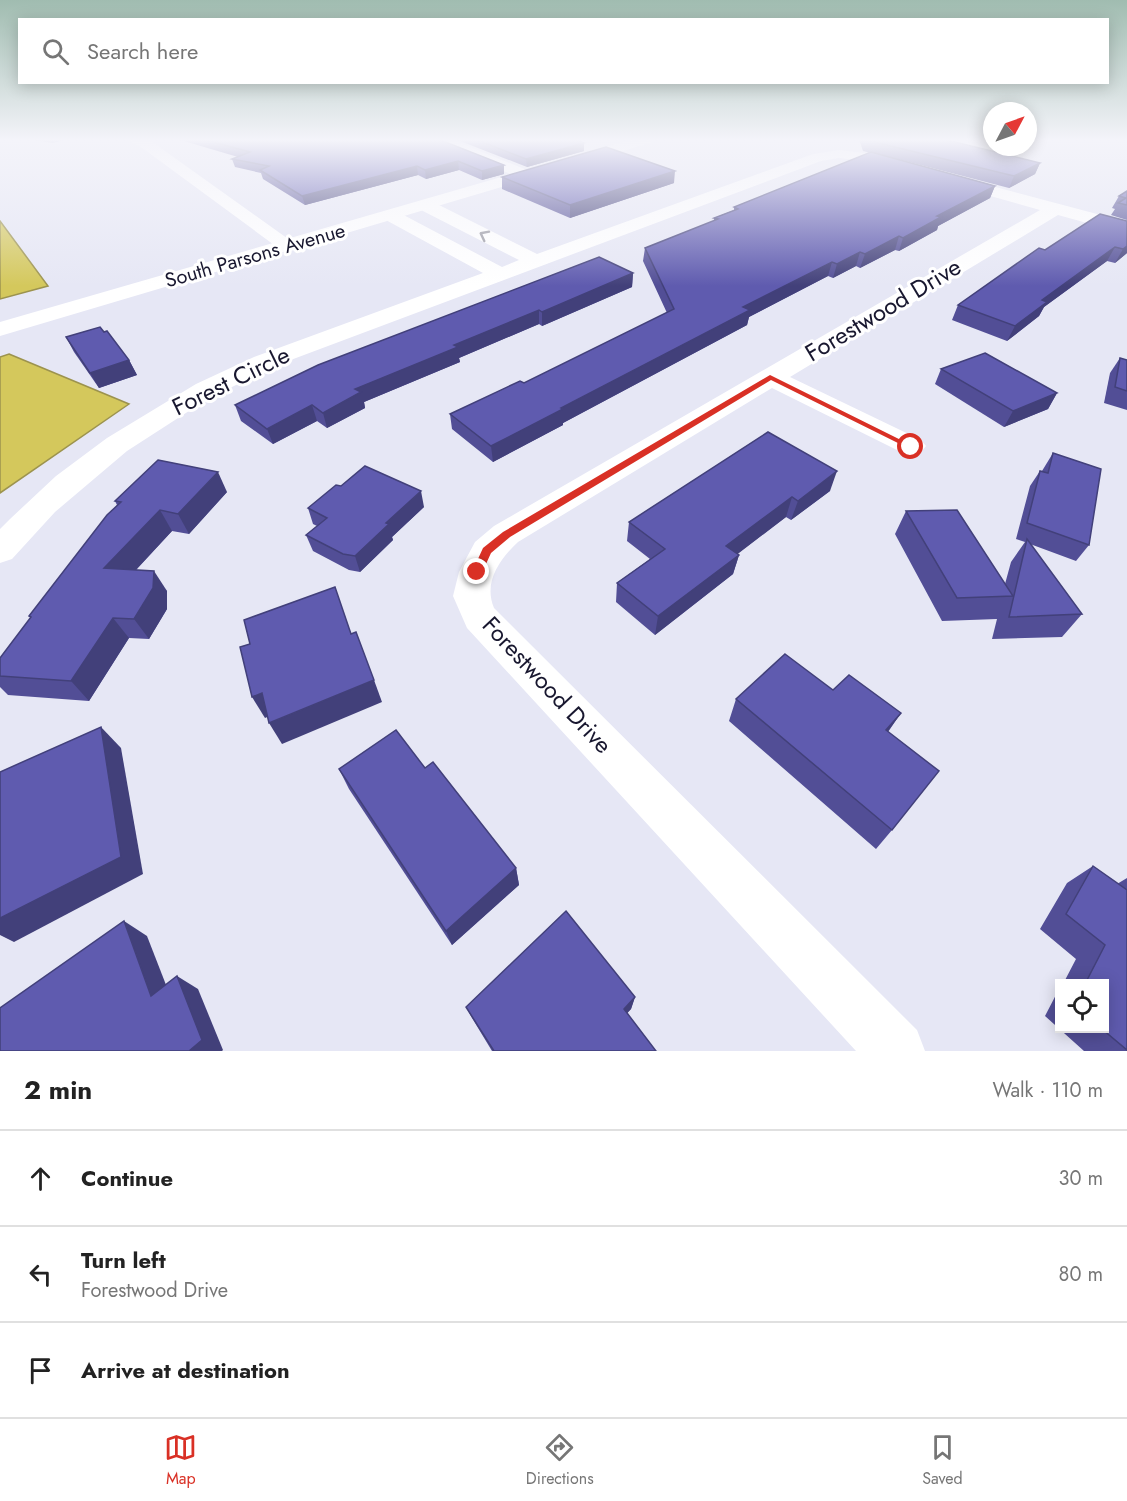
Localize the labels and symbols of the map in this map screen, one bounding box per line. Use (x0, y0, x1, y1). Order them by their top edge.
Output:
north arrow (983, 102, 1037, 156)
street label: South Parsons Avenue (162, 216, 349, 295)
one-way arrow (479, 230, 490, 242)
street label: Forestwood Drive (798, 249, 967, 370)
street label: Forest Circle (166, 337, 296, 424)
route start (897, 433, 923, 459)
route end (463, 558, 489, 584)
street label: Forestwood Drive (474, 608, 620, 761)

